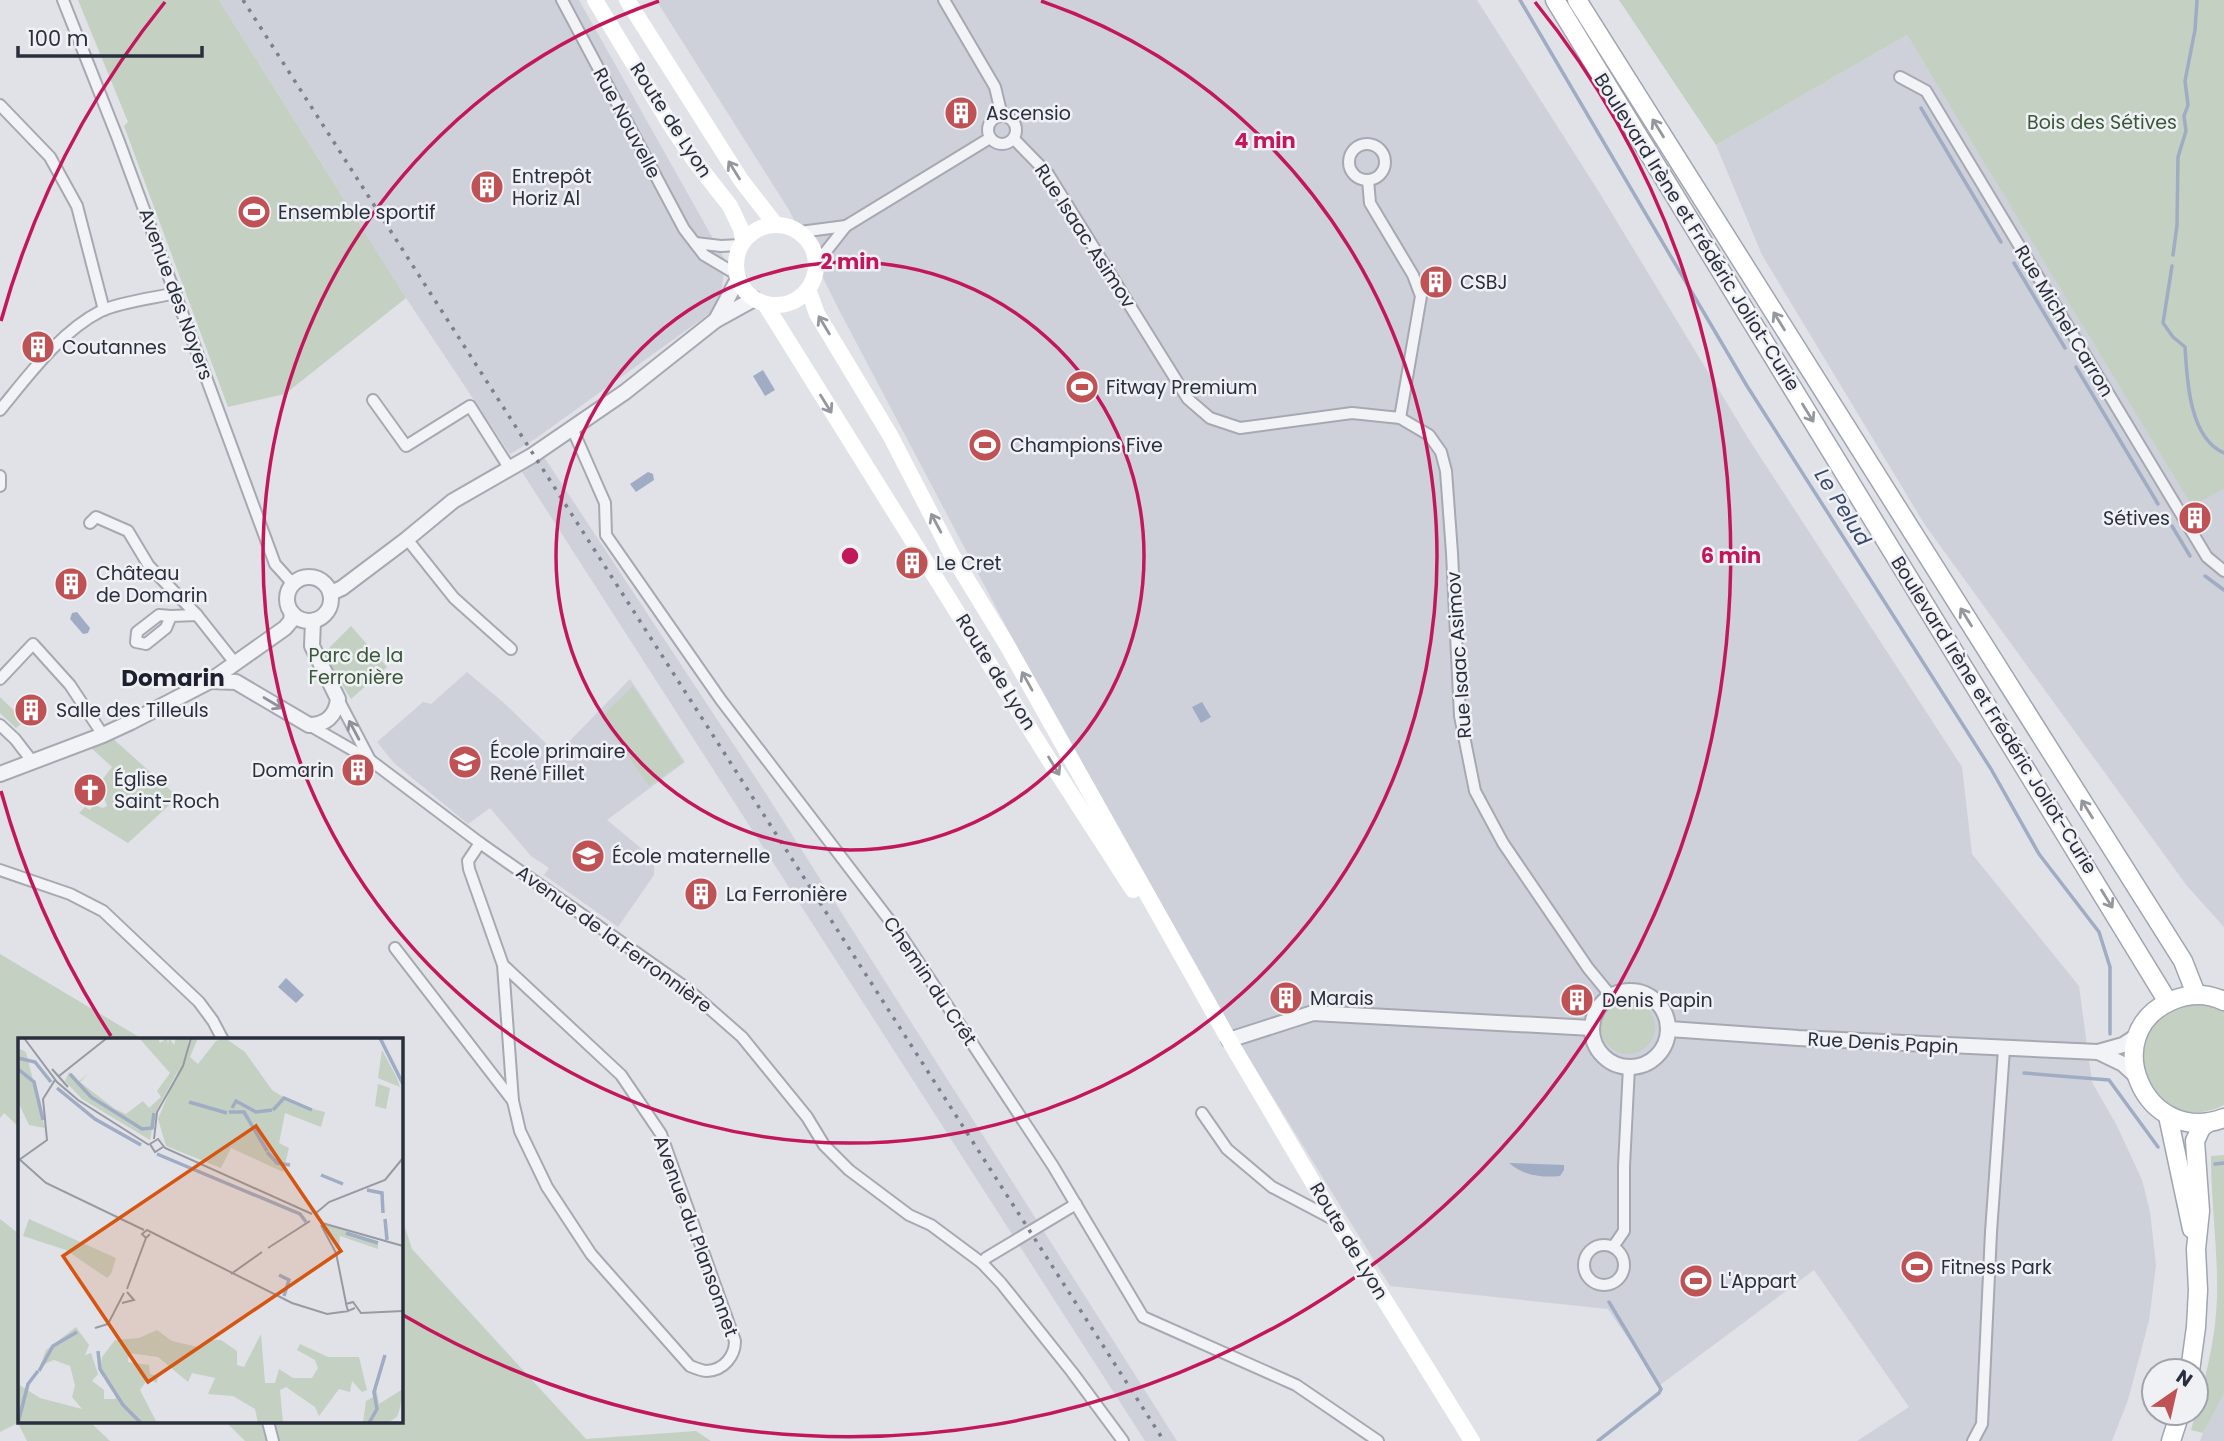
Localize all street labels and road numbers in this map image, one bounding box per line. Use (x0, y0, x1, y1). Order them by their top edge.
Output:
street label: Route de Lyon (624, 57, 718, 183)
street label: Rue Nouvelle (586, 63, 668, 183)
street label: Boulevard Irène et Frédéric Joliot-Curie (1587, 68, 1807, 396)
street label: Rue Isaac Asimov (1028, 159, 1142, 314)
street label: Avenue des Noyers (132, 204, 220, 384)
street label: Rue Michel Carron (2008, 240, 2120, 402)
street label: Boulevard Irène et Frédéric Joliot-Curie (1884, 551, 2104, 879)
street label: Rue Isaac Asimov (1440, 570, 1478, 739)
street label: Route de Lyon (949, 609, 1043, 735)
street label: Avenue de la Ferronnière (511, 859, 717, 1019)
street label: Chemin du Crêt (877, 911, 983, 1051)
street label: Rue Denis Papin (1807, 1026, 1959, 1060)
street label: Avenue du Plansonnet (647, 1132, 745, 1340)
street label: Route de Lyon (1303, 1177, 1395, 1305)

